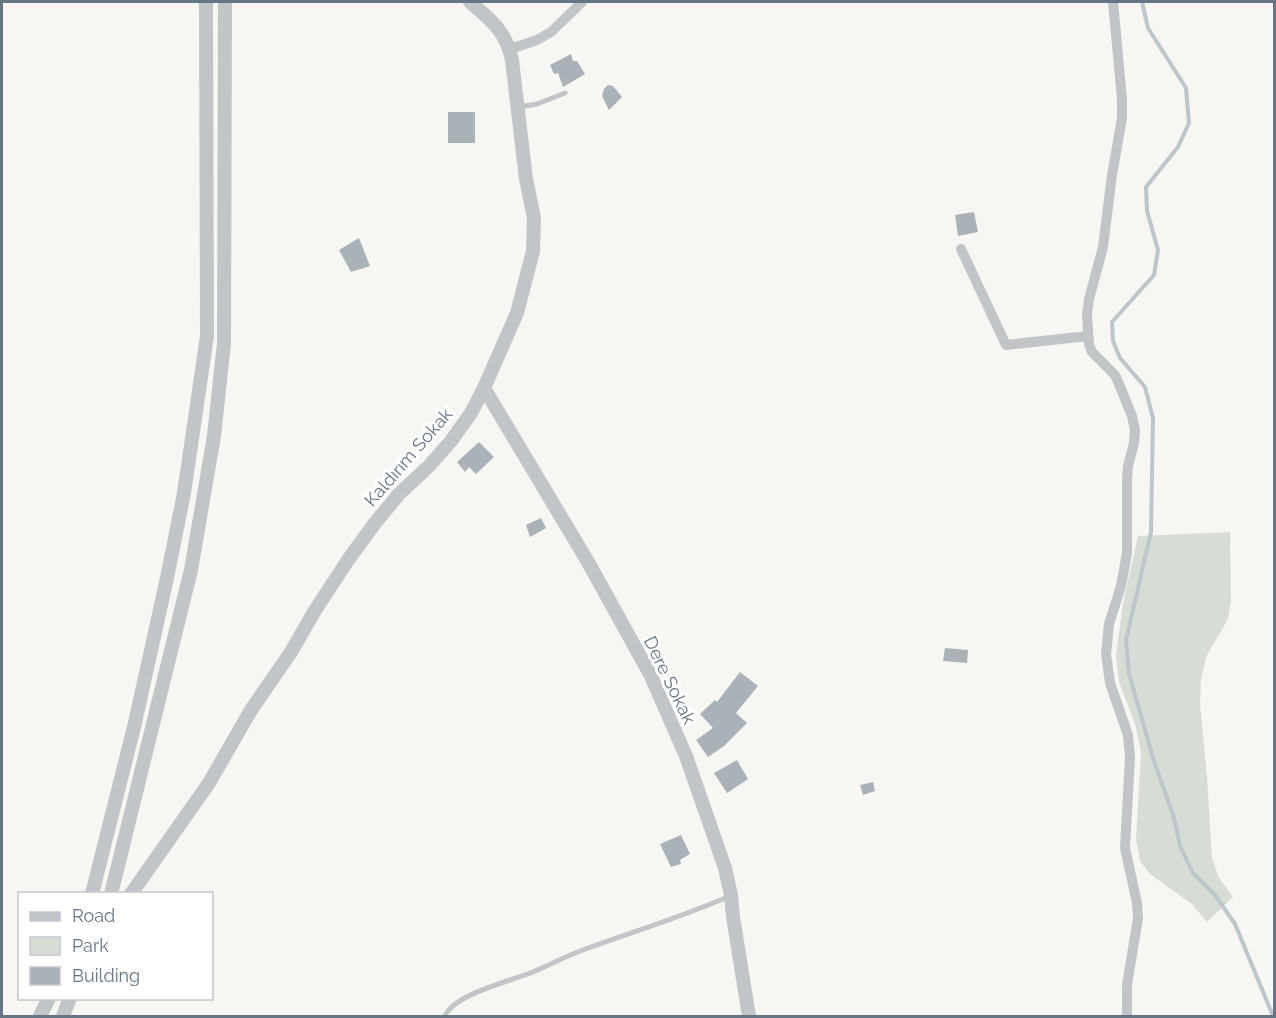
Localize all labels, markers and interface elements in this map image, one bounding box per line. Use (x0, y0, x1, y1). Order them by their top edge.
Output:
street label: Kaldırım Sokak (360, 403, 457, 510)
street label: Dere Sokak (640, 633, 700, 728)
legend (18, 892, 213, 1000)
text: Road (72, 905, 115, 926)
text: Park (72, 935, 109, 956)
text: Building (72, 965, 140, 986)

